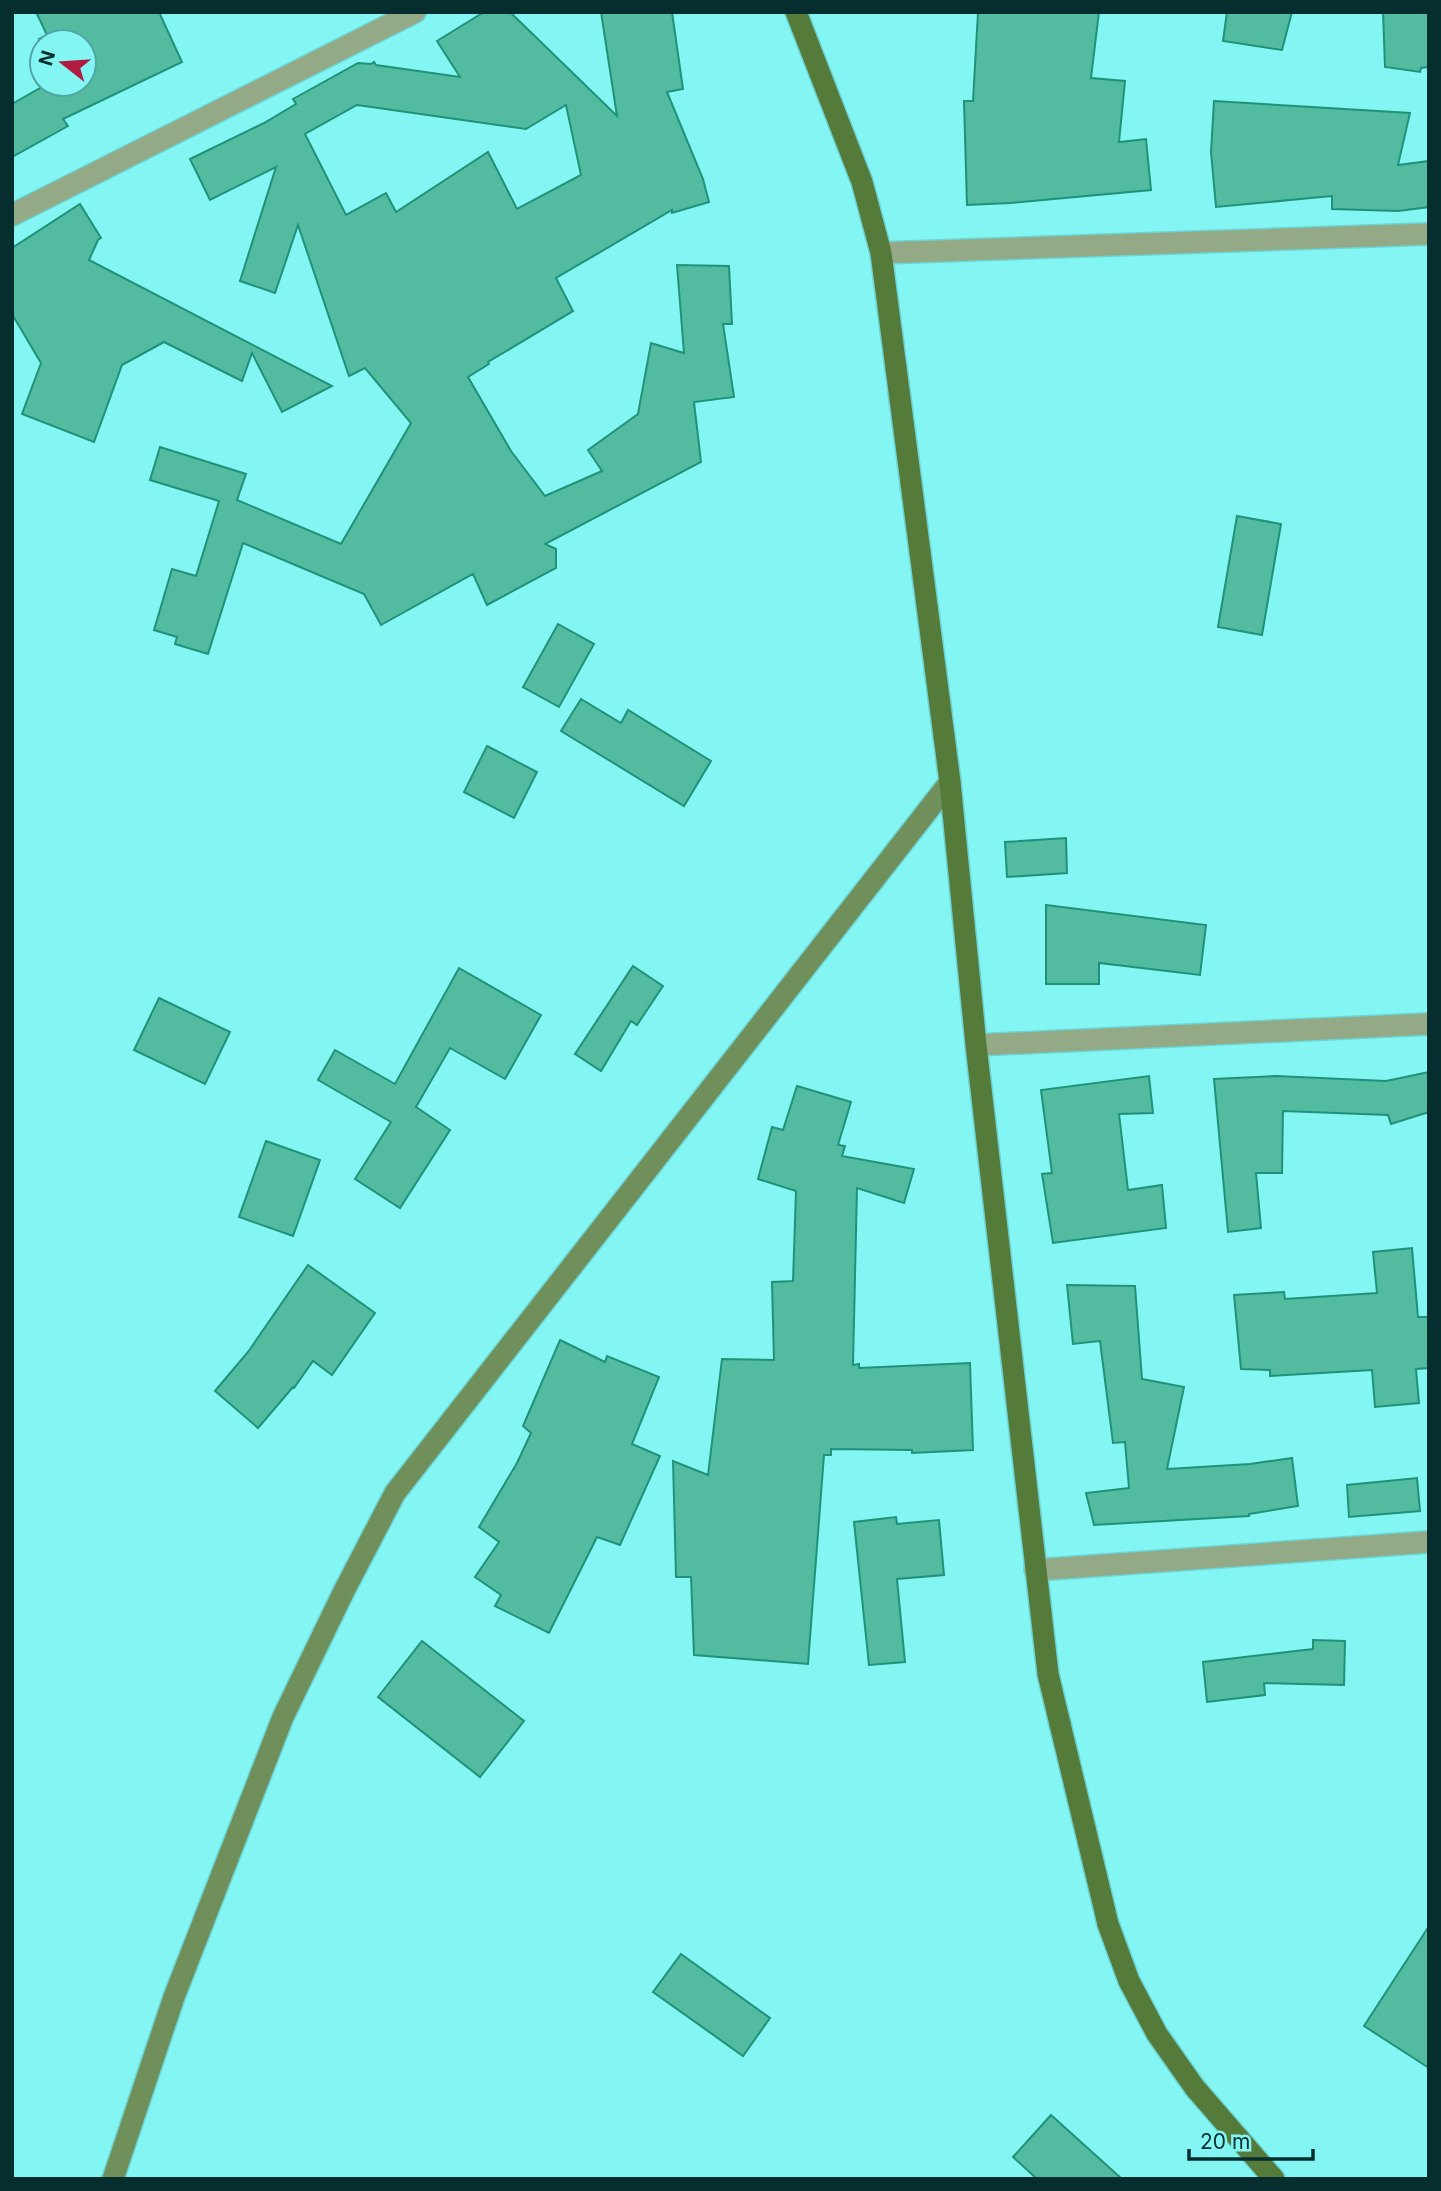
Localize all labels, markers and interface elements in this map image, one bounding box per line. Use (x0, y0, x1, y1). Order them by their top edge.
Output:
north arrow (28, 28, 98, 98)
text: N (34, 48, 60, 68)
scale bar (1189, 2118, 1313, 2162)
text: 20 m (1200, 2129, 1250, 2154)

